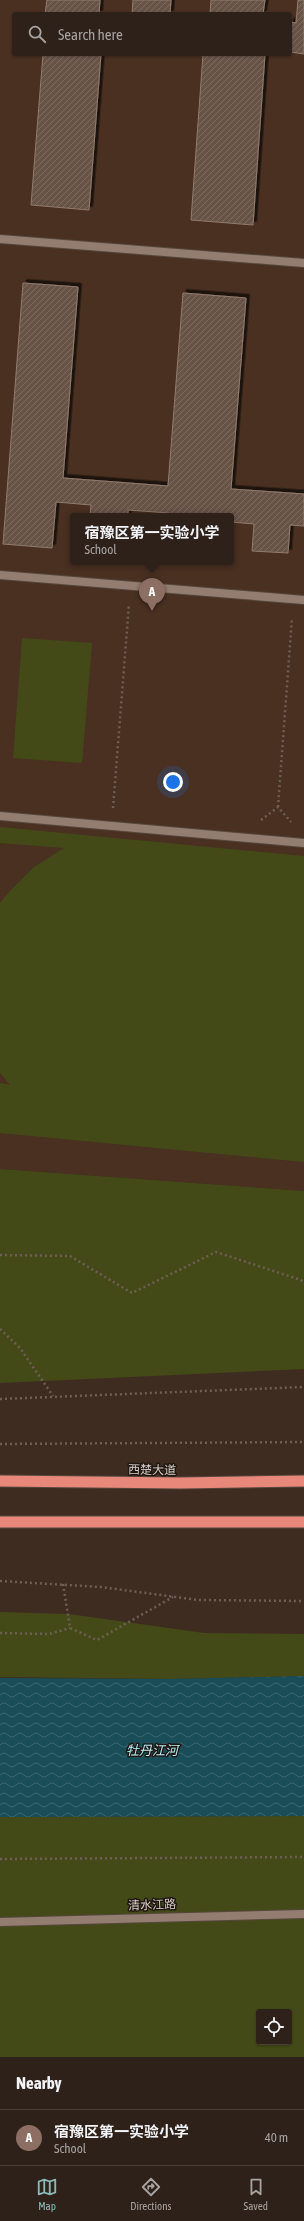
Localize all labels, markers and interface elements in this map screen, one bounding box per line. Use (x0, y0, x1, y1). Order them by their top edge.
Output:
search box (12, 12, 292, 56)
icon: search (26, 23, 48, 45)
text: Search here (58, 26, 123, 43)
popup (70, 513, 234, 565)
text: 宿豫区第一实验小学 (84, 524, 220, 541)
text: School (84, 542, 117, 557)
pin: A (139, 578, 165, 611)
your location (163, 772, 183, 792)
street label: 西楚大道 (128, 1463, 176, 1477)
water label: 牡丹江河 (126, 1743, 181, 1758)
street label: 清水江路 (128, 1897, 176, 1913)
map controls (256, 2009, 292, 2045)
button: locate (256, 2009, 292, 2045)
text: Nearby (16, 2073, 62, 2093)
text: 宿豫区第一实验小学 (54, 2123, 189, 2140)
text: A (26, 2130, 32, 2145)
text: 40 m (265, 2130, 288, 2145)
text: School (54, 2141, 86, 2156)
tab: Map (36, 2176, 58, 2212)
tab: Directions (130, 2176, 171, 2212)
tab: Saved (244, 2176, 268, 2212)

